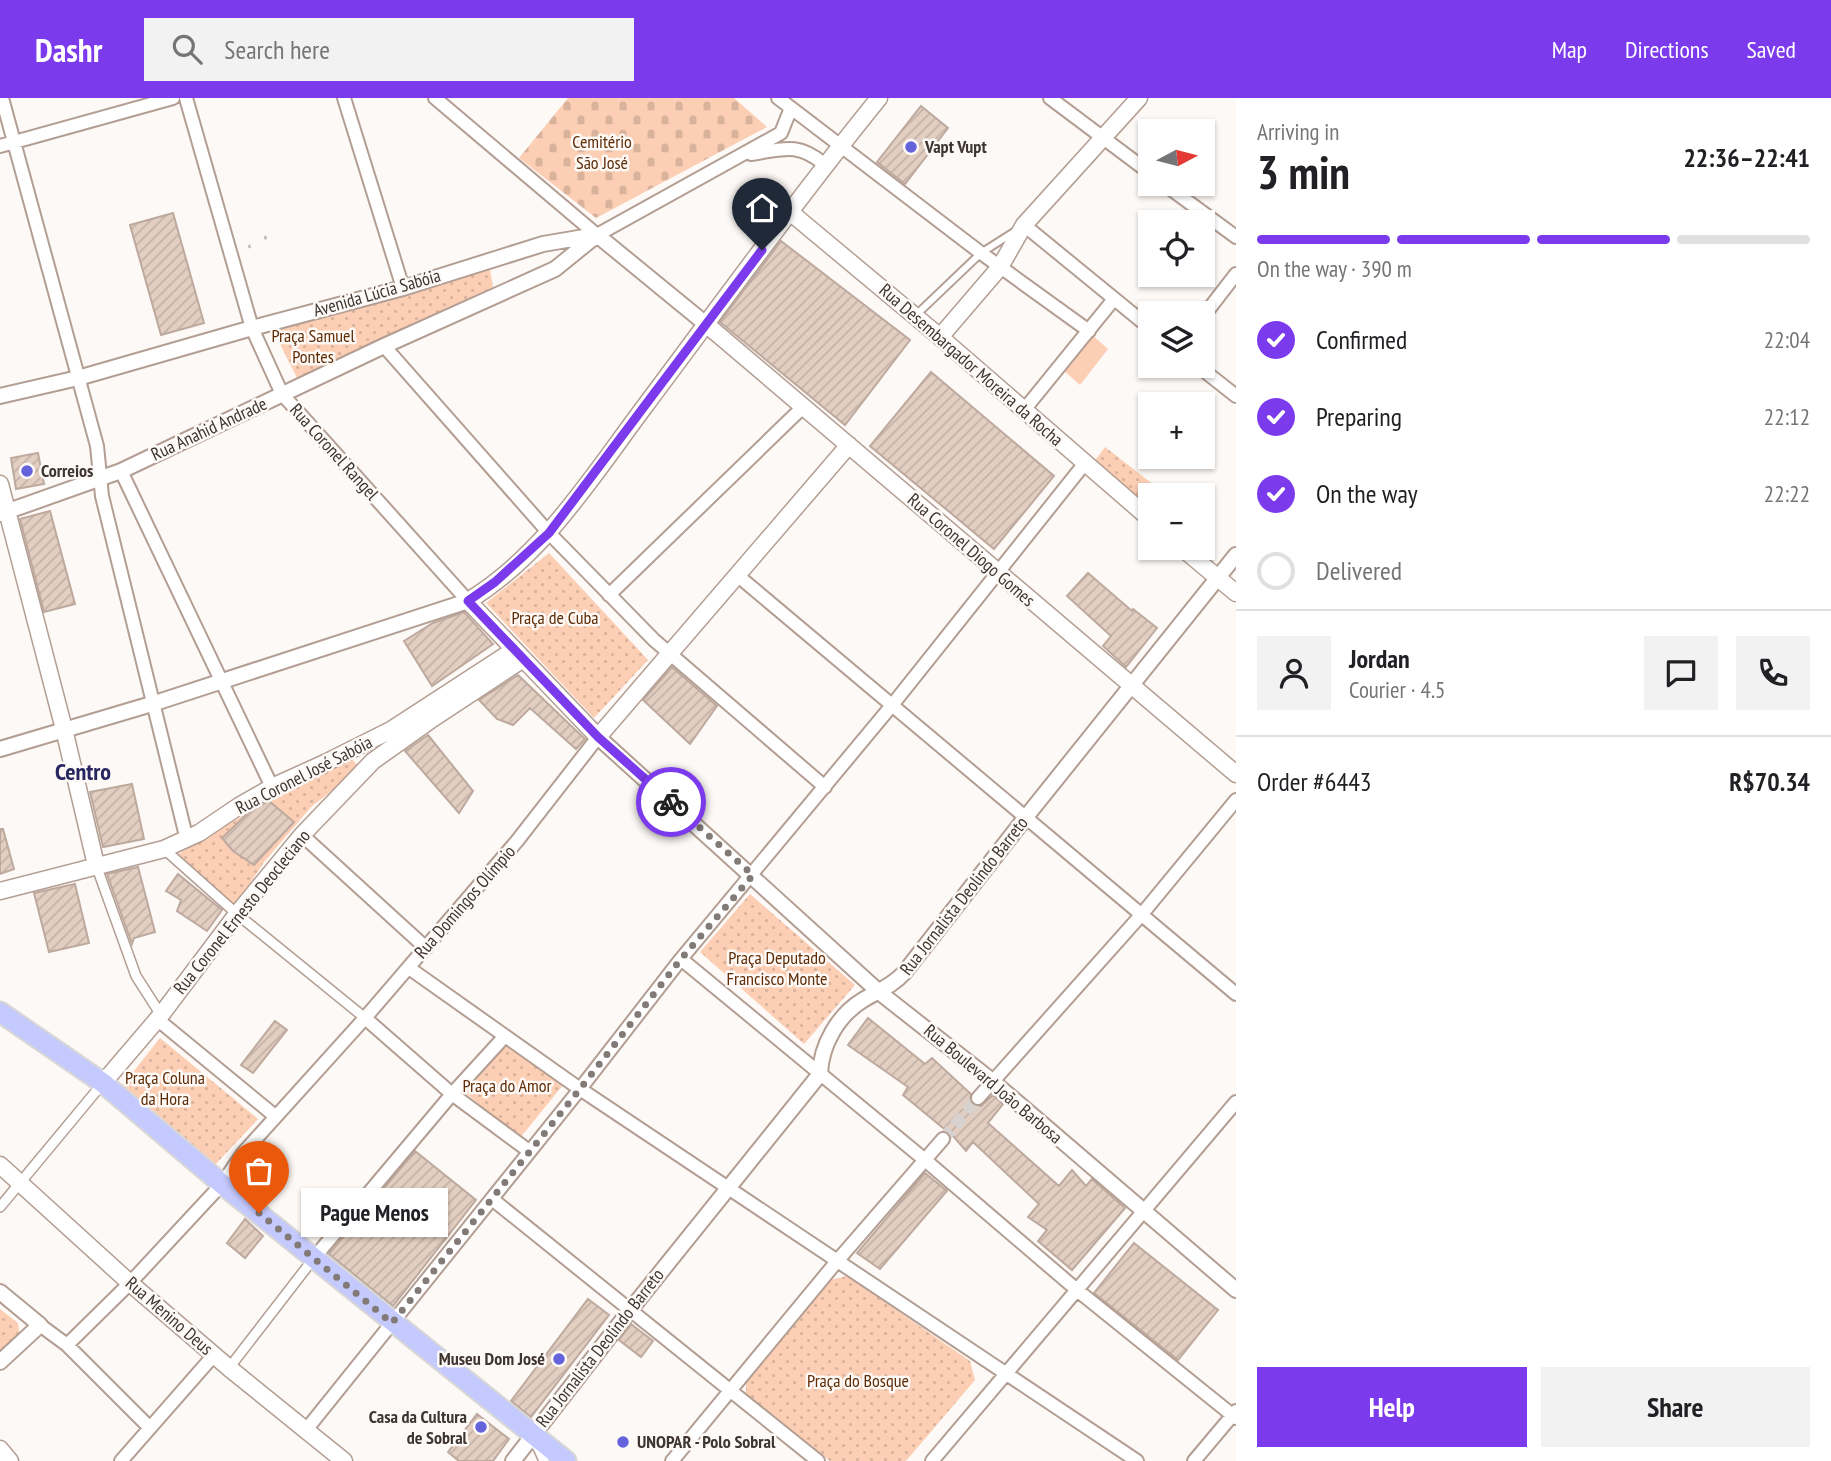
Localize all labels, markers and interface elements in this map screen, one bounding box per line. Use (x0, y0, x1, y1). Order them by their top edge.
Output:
search box (144, 18, 634, 81)
text: Dashr (35, 28, 102, 71)
icon: search (168, 30, 206, 68)
text: Search here (224, 33, 330, 66)
text: Map (1552, 34, 1587, 65)
text: Directions (1625, 34, 1709, 65)
text: Saved (1747, 34, 1796, 65)
text: Arriving in (1257, 117, 1339, 146)
north arrow (1138, 119, 1214, 196)
map controls (1138, 119, 1215, 560)
park label: Cemitério São José (572, 130, 632, 174)
place label: Vapt Vupt (924, 135, 987, 158)
marker: Vapt Vupt (903, 139, 919, 155)
text: 22:36–22:41 (1683, 141, 1810, 174)
text: 3 min (1257, 142, 1350, 202)
pin (732, 178, 792, 250)
icon: home (743, 189, 781, 227)
button: locate (1138, 210, 1215, 287)
text: On the way · 390 m (1257, 254, 1412, 283)
street label: Avenida Lúcia Sabóia (311, 263, 443, 322)
street label: Rua Desembargador Moreira da Rocha (875, 278, 1068, 451)
button: layers (1138, 301, 1215, 378)
icon: check (1257, 321, 1295, 359)
text: Confirmed (1316, 323, 1407, 356)
park label: Praça Samuel Pontes (271, 324, 355, 368)
text: 22:04 (1764, 325, 1810, 354)
street label: Rua Anahid Andrade (147, 392, 270, 465)
button: + (1138, 392, 1215, 469)
icon: check (1257, 398, 1295, 436)
street label: Rua Coronel Rangel (285, 399, 384, 505)
text: Preparing (1316, 400, 1402, 433)
text: 22:12 (1764, 402, 1810, 431)
place label: Correios (41, 459, 93, 482)
marker: Correios (19, 463, 35, 479)
icon: check (1257, 475, 1295, 513)
text: On the way (1316, 477, 1418, 510)
text: 22:22 (1764, 479, 1810, 508)
button: − (1138, 483, 1215, 560)
street label: Rua Coronel Diogo Gomes (903, 488, 1040, 611)
text: Delivered (1316, 554, 1402, 587)
park label: Praça de Cuba (511, 606, 599, 629)
button: person (1257, 636, 1331, 710)
button: chat (1644, 636, 1718, 710)
button: phone (1736, 636, 1810, 710)
text: Jordan (1349, 642, 1410, 675)
text: Courier · 4.5 (1349, 675, 1445, 704)
street label: Rua Coronel José Sabóia (232, 730, 376, 819)
district label: Centro (55, 756, 111, 787)
text: Order #6443 (1257, 765, 1372, 798)
text: R$70.34 (1729, 765, 1810, 798)
courier (636, 767, 706, 837)
icon: bike (652, 783, 690, 821)
street label: Rua Jornalista Deolindo Barreto (894, 812, 1033, 980)
street label: Rua Coronel Ernesto Deocleciano (168, 825, 315, 999)
street label: Rua Domingos Olímpio (409, 840, 520, 963)
park label: Praça Deputado Francisco Monte (727, 946, 827, 990)
street label: Rua Boulevard João Barbosa (919, 1019, 1067, 1148)
park label: Praça Coluna da Hora (125, 1066, 205, 1110)
park label: Praça do Amor (462, 1074, 552, 1097)
pin (229, 1141, 289, 1213)
icon: bag (240, 1152, 278, 1190)
callout: Pague Menos (301, 1188, 448, 1238)
text: Pague Menos (320, 1198, 429, 1227)
street label: Rua Jornalista Deolindo Barreto (530, 1264, 669, 1432)
street label: Rua Menino Deus (121, 1271, 218, 1360)
place label: Museu Dom José (439, 1347, 545, 1370)
marker: Museu Dom José (551, 1351, 567, 1367)
button: Help (1257, 1367, 1527, 1447)
button: Share (1541, 1367, 1810, 1447)
park label: Praça do Bosque (807, 1369, 909, 1392)
place label: Casa da Cultura de Sobral (369, 1405, 468, 1449)
marker: Casa da Cultura de Sobral (473, 1419, 489, 1435)
place label: UNOPAR - Polo Sobral (637, 1430, 776, 1453)
marker: UNOPAR - Polo Sobral (615, 1434, 631, 1450)

